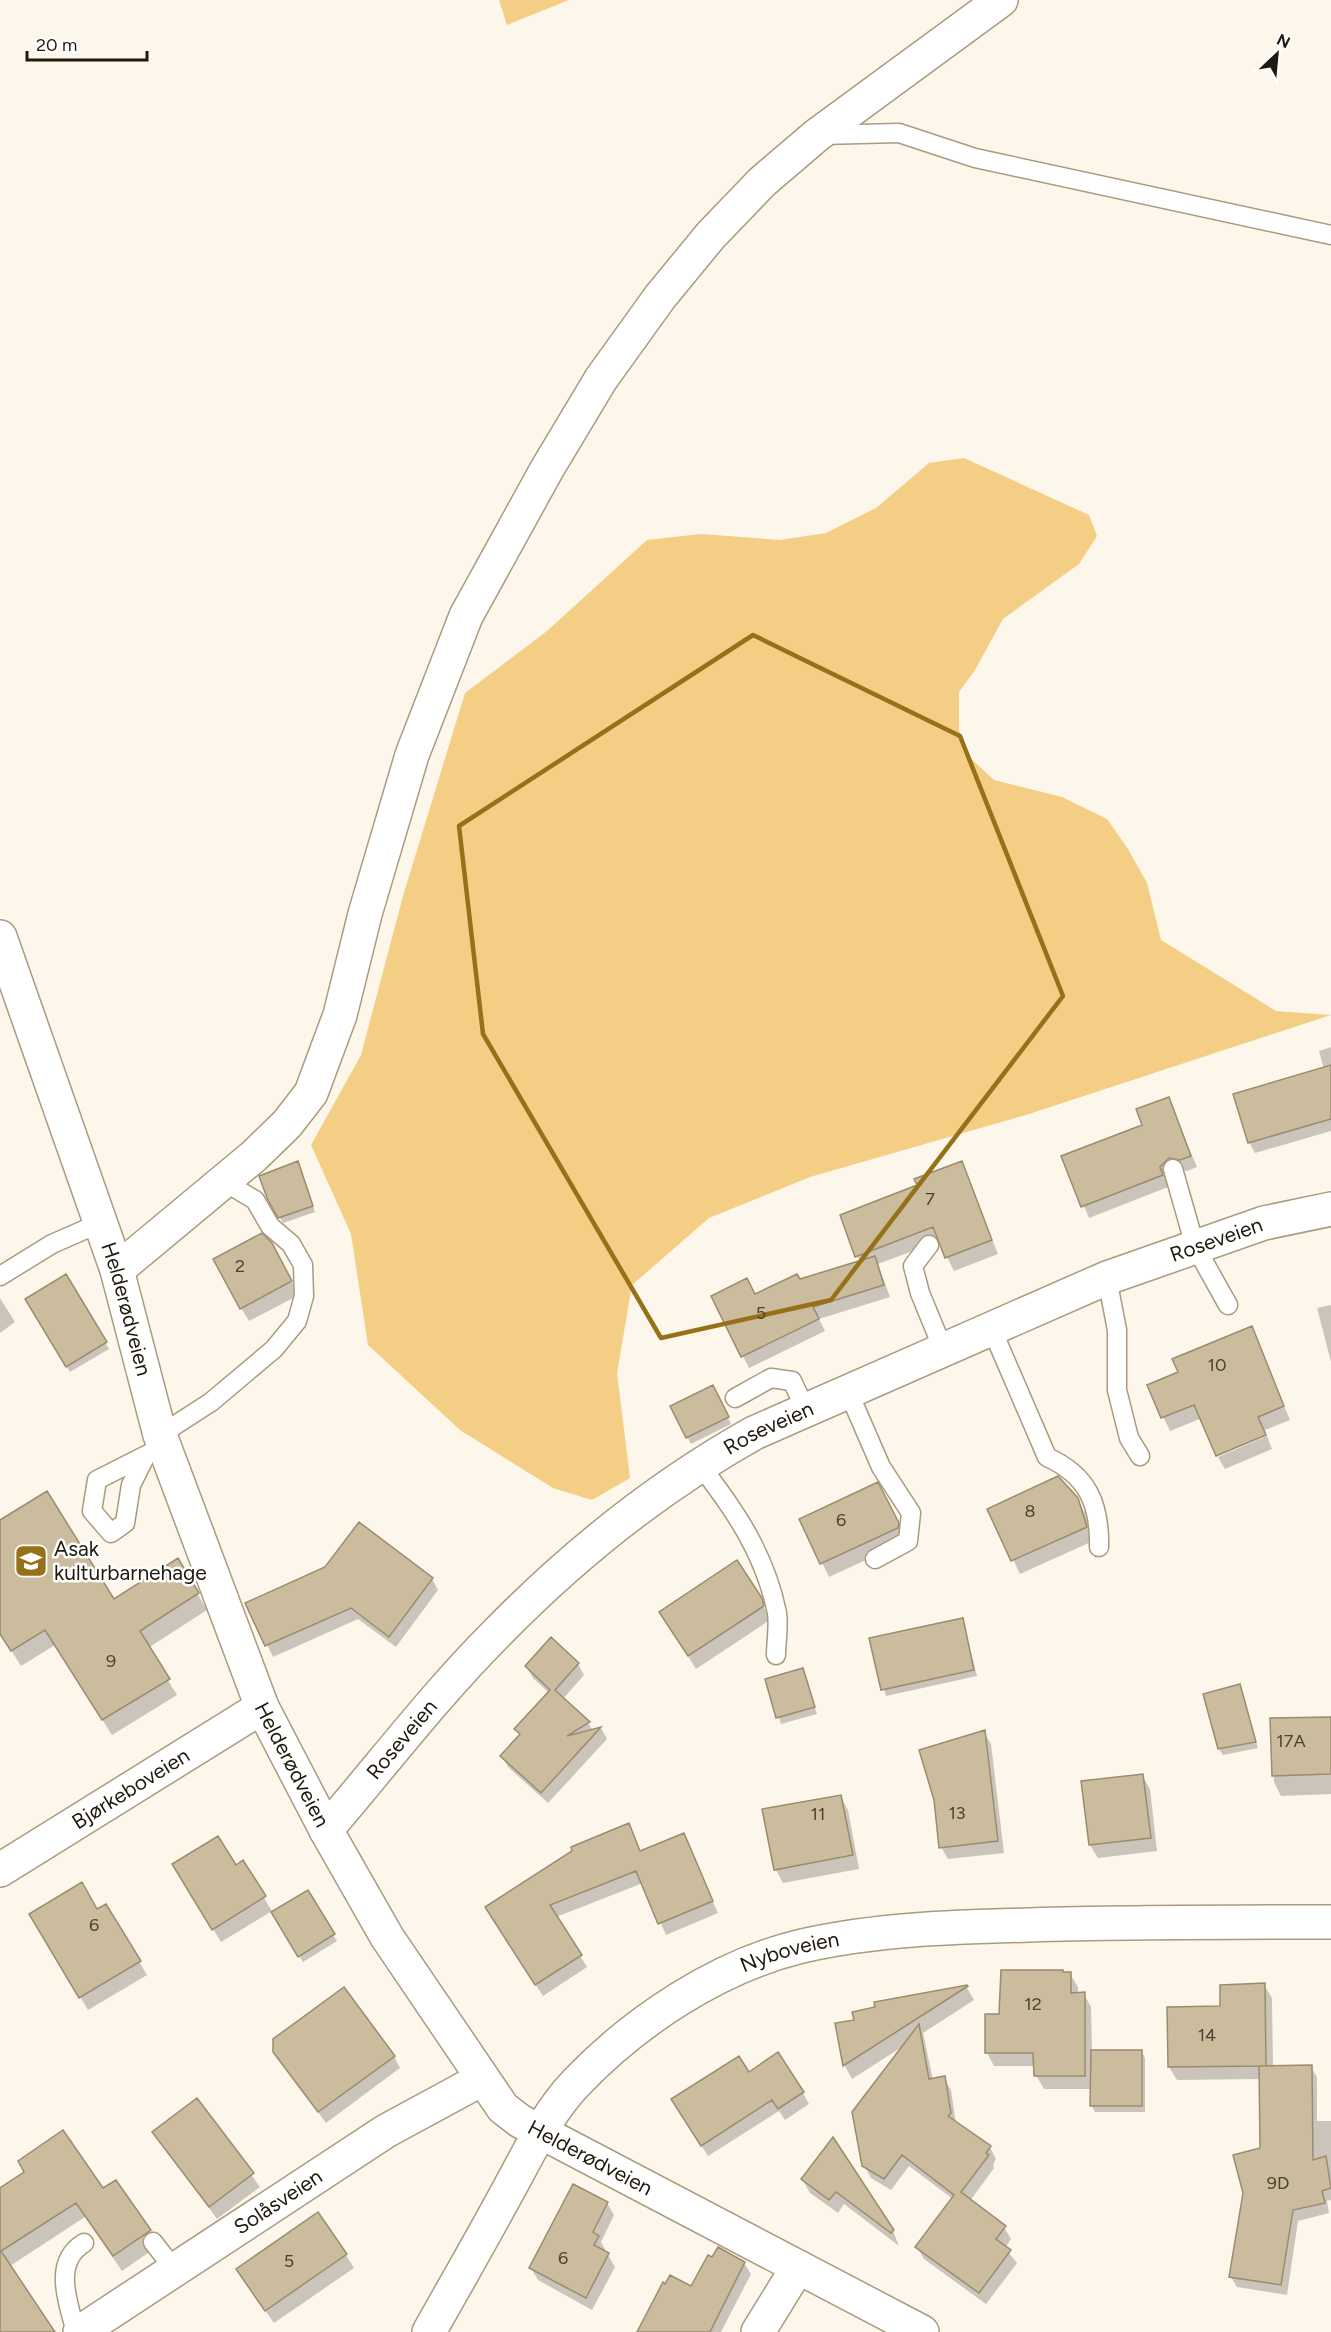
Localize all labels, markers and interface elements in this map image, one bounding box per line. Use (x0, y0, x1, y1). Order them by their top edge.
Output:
scale bar (27, 24, 147, 62)
north arrow (1247, 24, 1307, 84)
text: N (1274, 30, 1293, 52)
text: 20 m (36, 34, 77, 56)
house number: 7 (925, 1188, 935, 1210)
street label: Roseveien (1166, 1211, 1266, 1267)
street label: Helderødveien (96, 1239, 157, 1378)
house number: 2 (235, 1255, 245, 1277)
house number: 5 (756, 1302, 766, 1324)
house number: 10 (1208, 1354, 1226, 1376)
street label: Roseveien (719, 1396, 817, 1460)
house number: 8 (1024, 1500, 1036, 1522)
house number: 6 (836, 1509, 846, 1531)
place label: Asak kulturbarnehage (54, 1536, 207, 1585)
school or university icon: Asak kulturbarnehage (13, 1543, 49, 1579)
house number: 9 (106, 1650, 116, 1672)
street label: Roseveien (361, 1694, 442, 1784)
street label: Helderødveien (250, 1698, 335, 1831)
house number: 17A (1276, 1730, 1306, 1752)
street label: Bjørkeboveien (67, 1742, 194, 1834)
house number: 13 (948, 1802, 966, 1824)
house number: 11 (811, 1803, 825, 1825)
house number: 6 (89, 1914, 99, 1936)
street label: Nyboveien (736, 1926, 841, 1977)
house number: 12 (1024, 1993, 1042, 2015)
house number: 14 (1198, 2024, 1216, 2046)
street label: Helderødveien (524, 2114, 657, 2200)
street label: Solåsveien (229, 2163, 327, 2239)
house number: 9D (1267, 2172, 1289, 2194)
house number: 6 (558, 2247, 568, 2269)
house number: 5 (284, 2250, 294, 2272)

